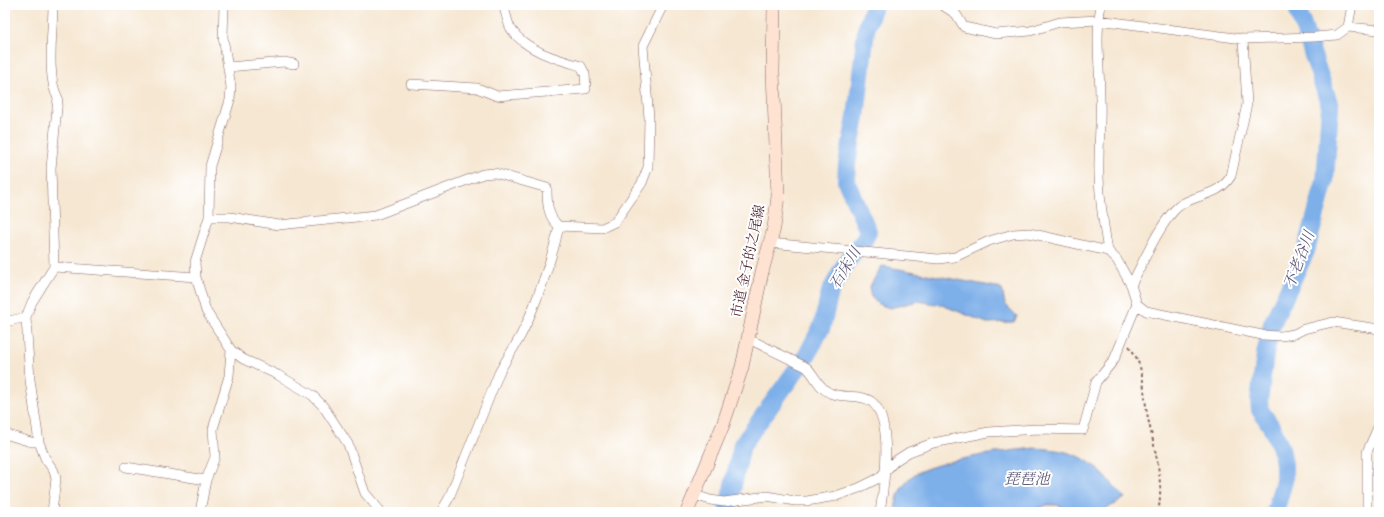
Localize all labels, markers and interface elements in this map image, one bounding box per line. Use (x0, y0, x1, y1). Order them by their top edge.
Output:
street label: 市道 金子的之尾線 (728, 203, 768, 319)
water label: 不老谷川 (1280, 227, 1319, 291)
water label: 石床川 (826, 242, 865, 292)
water label: 琵琶池 (1004, 470, 1051, 488)

